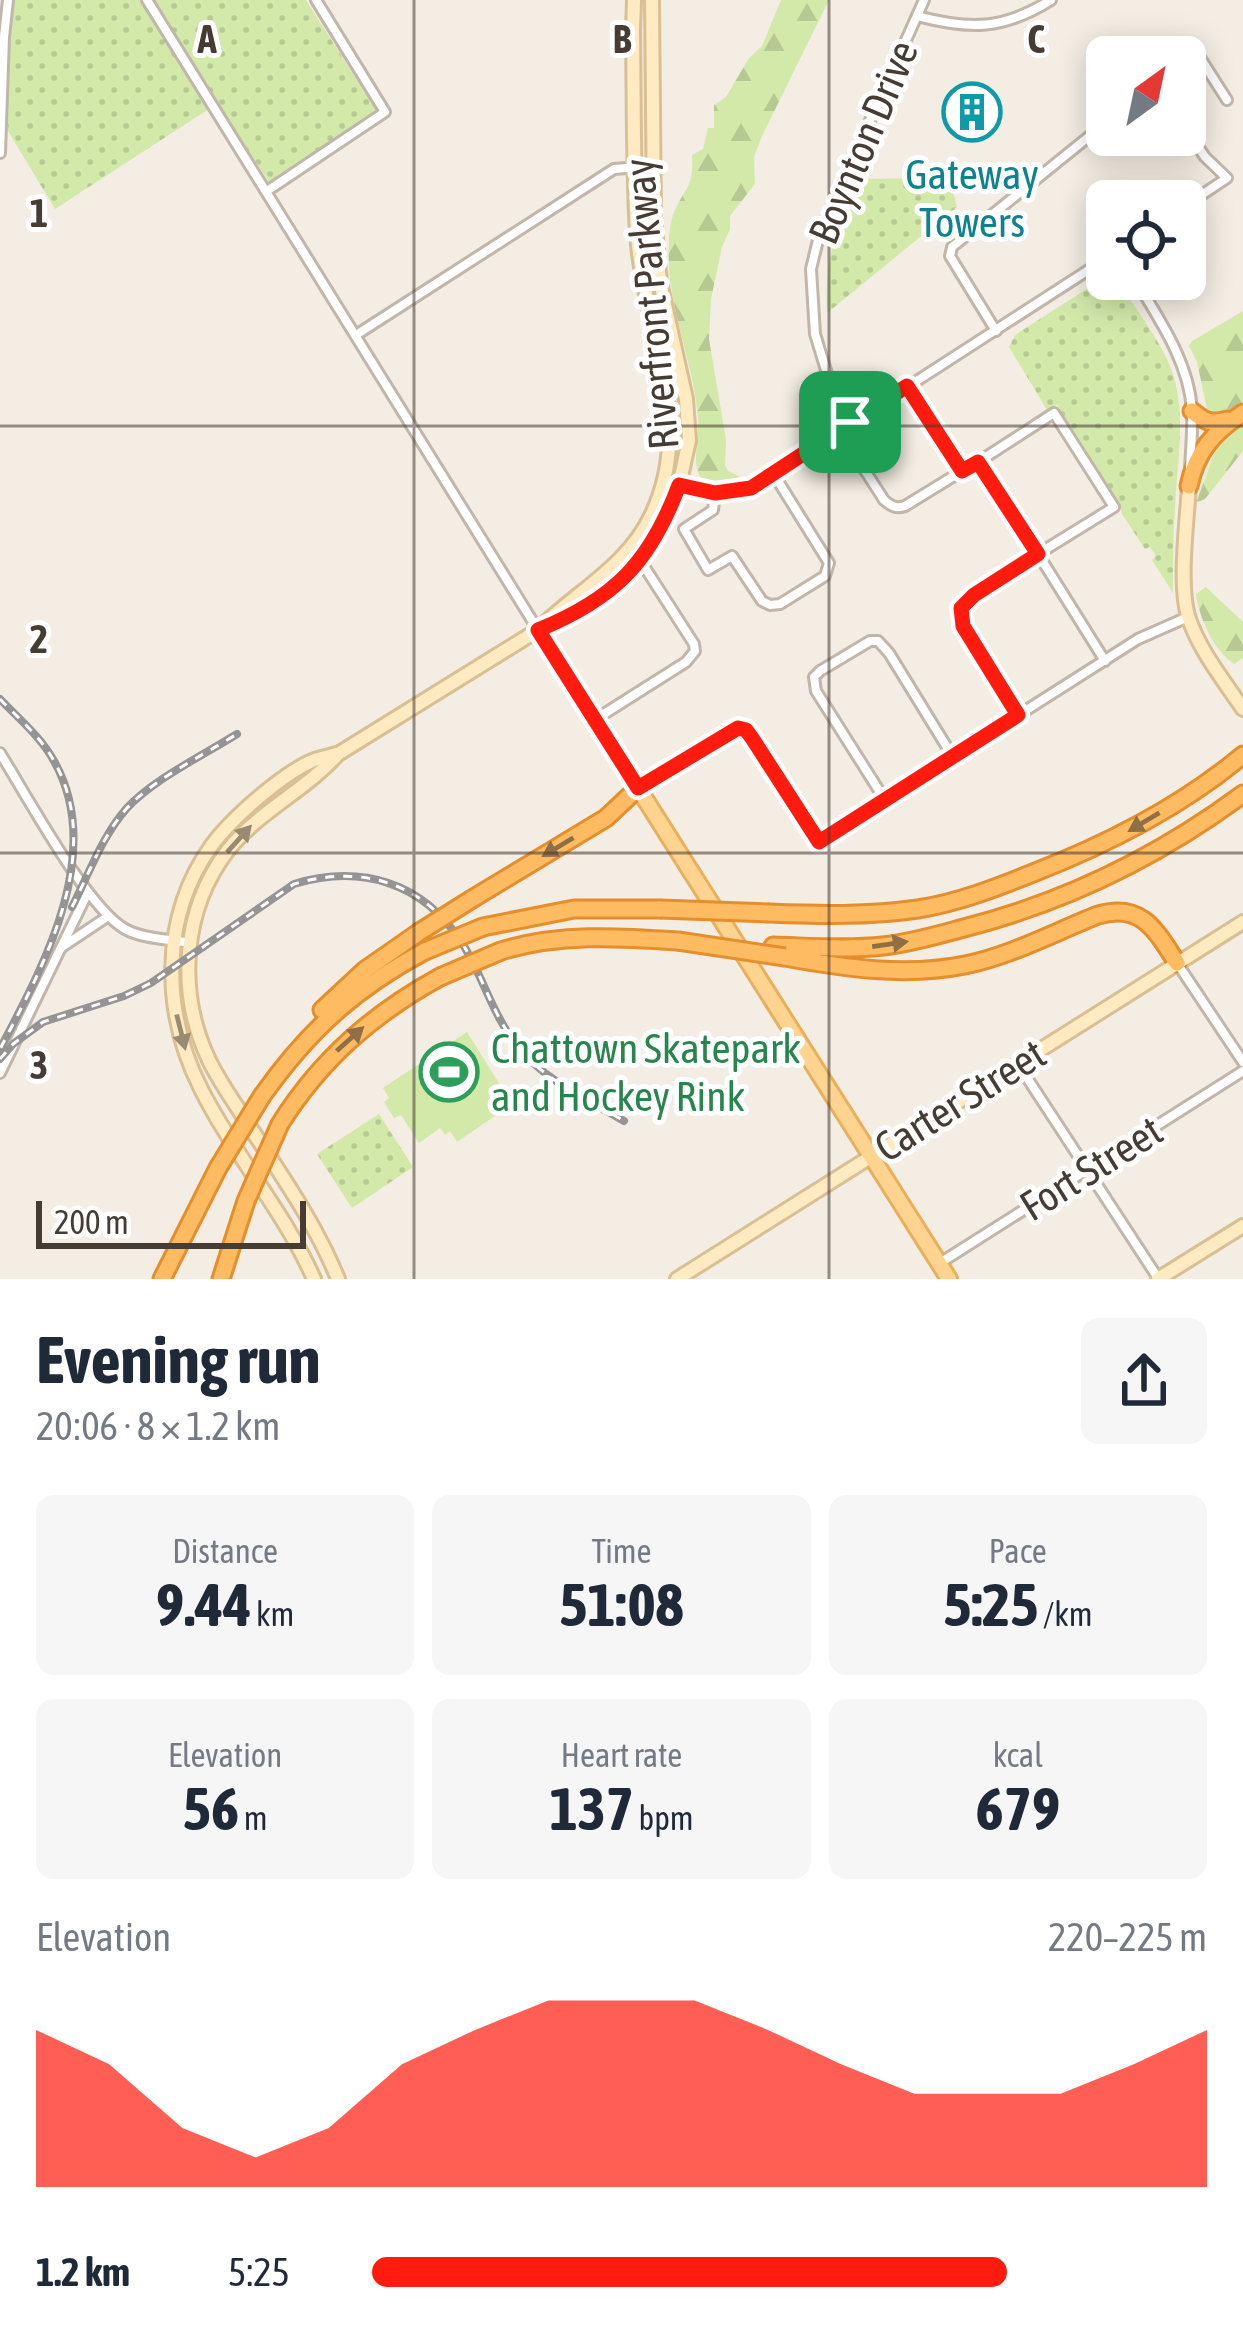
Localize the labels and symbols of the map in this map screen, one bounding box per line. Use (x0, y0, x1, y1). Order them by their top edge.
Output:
text: A (196, 17, 217, 61)
text: B (613, 17, 632, 61)
text: C (1027, 17, 1045, 61)
street label: Boynton Drive (799, 33, 927, 251)
north arrow (1086, 36, 1206, 156)
building icon: Gateway Towers (941, 81, 1003, 143)
place label: Gateway Towers (905, 150, 1039, 246)
street label: Riverfront Parkway (614, 156, 688, 452)
text: 1 (30, 191, 48, 235)
pin (799, 371, 901, 473)
text: 2 (30, 617, 48, 661)
one-way arrow (1127, 811, 1161, 832)
one-way arrow (225, 825, 252, 854)
one-way arrow (541, 835, 574, 857)
one-way arrow (872, 934, 909, 953)
one-way arrow (172, 1014, 191, 1051)
place label: Chattown Skatepark and Hockey Rink (491, 1024, 801, 1120)
one-way arrow (335, 1026, 364, 1053)
street label: Carter Street (866, 1029, 1054, 1171)
sports icon: Chattown Skatepark and Hockey Rink (418, 1041, 480, 1103)
text: 3 (30, 1043, 48, 1087)
street label: Fort Street (1011, 1106, 1171, 1230)
scale bar (36, 1195, 306, 1248)

